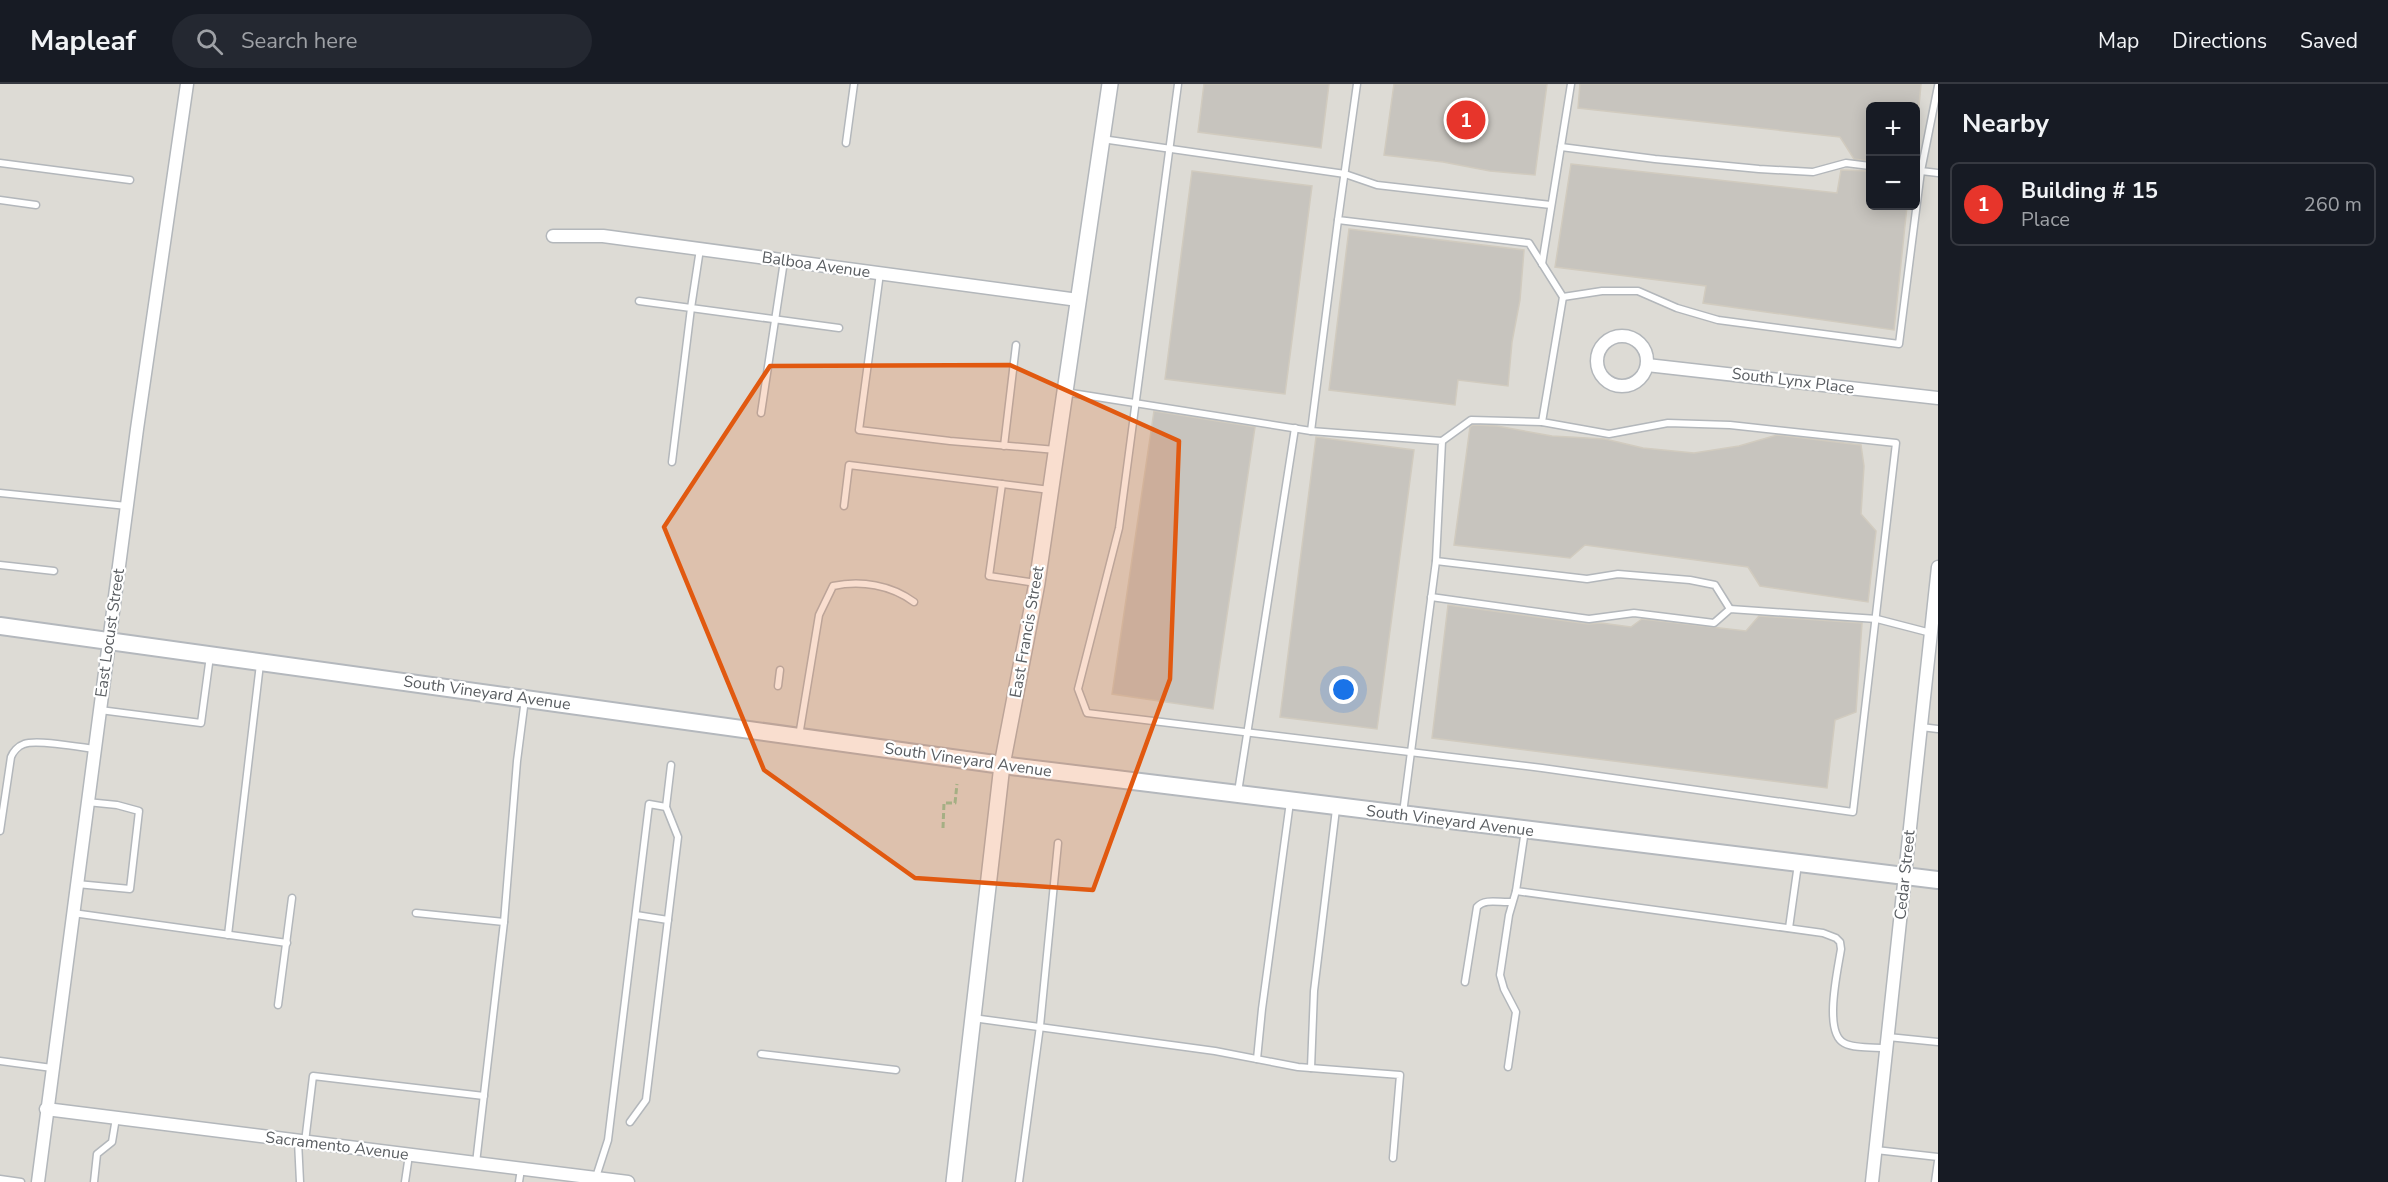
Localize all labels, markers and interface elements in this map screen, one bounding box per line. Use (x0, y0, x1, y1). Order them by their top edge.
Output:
search box (172, 14, 592, 68)
text: Mapleaf (30, 22, 136, 60)
icon: search (193, 25, 226, 58)
text: Search here (241, 26, 358, 56)
text: Map (2098, 27, 2139, 55)
text: Directions (2172, 27, 2267, 55)
text: Saved (2300, 27, 2358, 55)
pin: 1 (1446, 98, 1486, 142)
map controls (1866, 102, 1920, 210)
button: + (1866, 102, 1920, 156)
text: Nearby (1962, 106, 2049, 141)
button: − (1866, 156, 1920, 210)
text: Building # 15 (2021, 176, 2158, 206)
text: 1 (1978, 191, 1990, 218)
text: 260 m (2304, 191, 2362, 218)
text: Place (2021, 206, 2070, 233)
street label: Balboa Avenue (760, 247, 872, 283)
street label: South Lynx Place (1730, 363, 1856, 399)
street label: East Francis Street (1005, 564, 1049, 700)
street label: East Locust Street (90, 567, 130, 699)
street label: South Vineyard Avenue (402, 670, 572, 716)
your location (1329, 675, 1358, 704)
street label: South Vineyard Avenue (883, 737, 1053, 783)
street label: South Vineyard Avenue (1365, 800, 1535, 842)
street label: Cedar Street (1889, 829, 1921, 921)
street label: Sacramento Avenue (264, 1126, 410, 1166)

